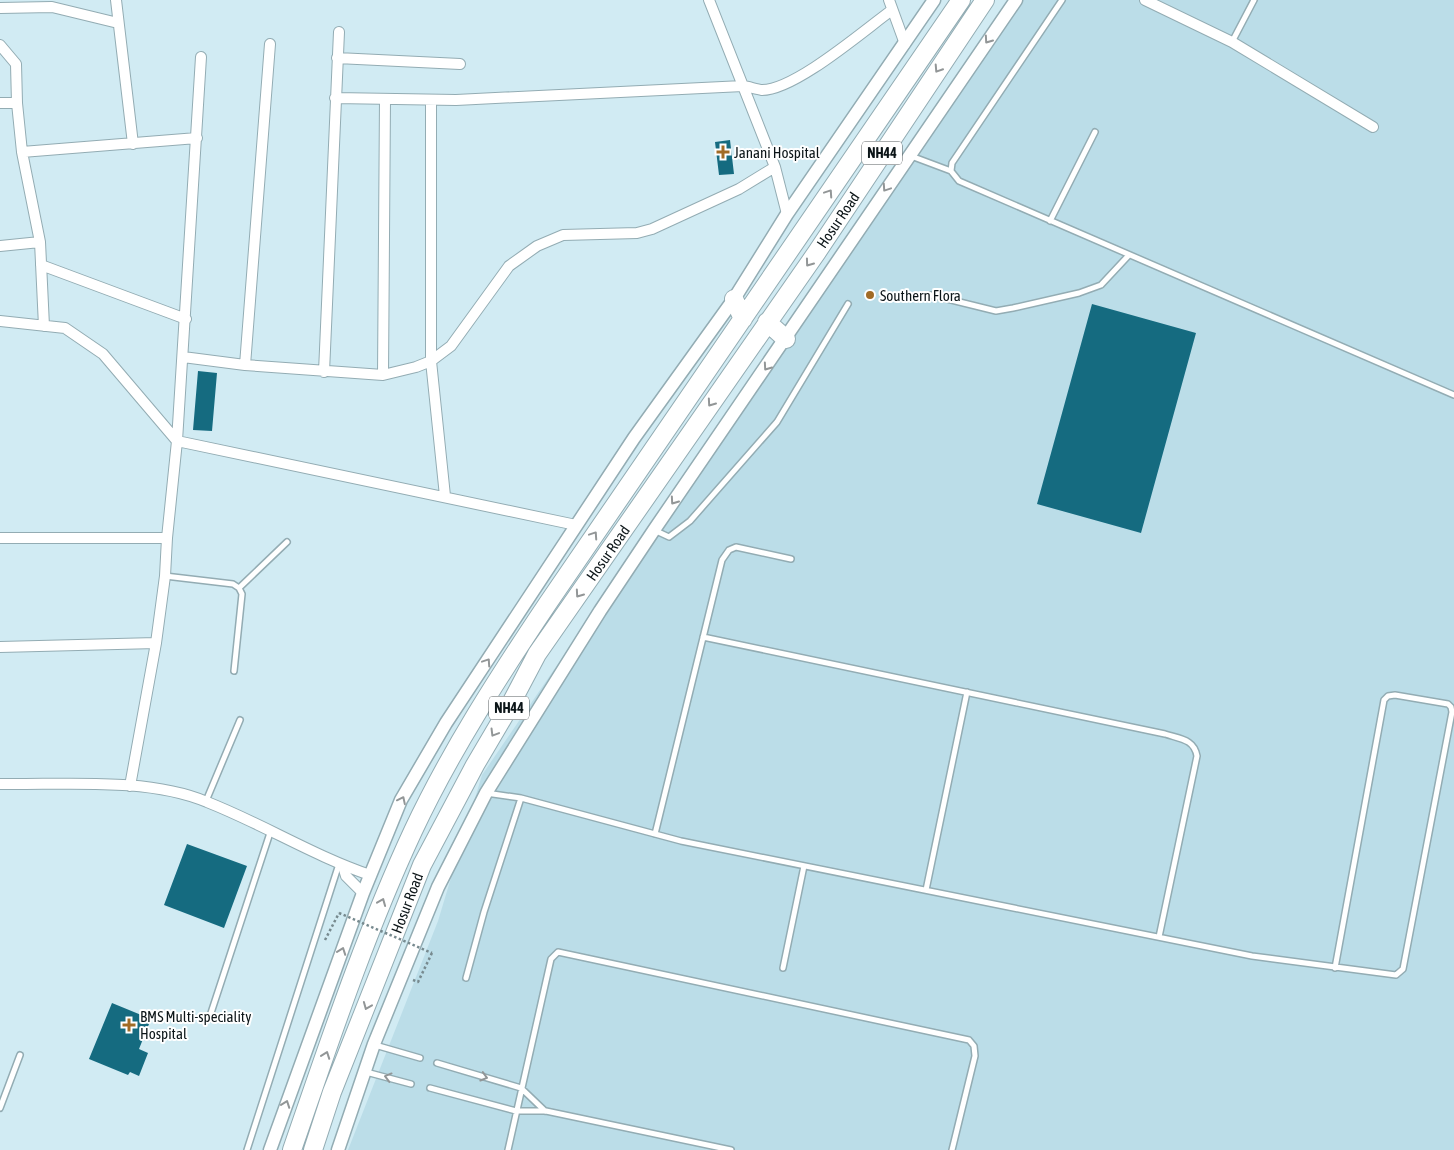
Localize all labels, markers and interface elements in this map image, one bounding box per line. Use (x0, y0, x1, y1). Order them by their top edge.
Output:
one-way arrow (985, 34, 994, 44)
one-way arrow (935, 64, 944, 73)
road number: NH44 (862, 142, 902, 164)
place label: Janani Hospital (734, 144, 820, 161)
marker: Janani Hospital (716, 145, 730, 159)
one-way arrow (883, 183, 892, 192)
street label: Hosur Road (813, 189, 863, 251)
one-way arrow (822, 189, 832, 198)
one-way arrow (806, 257, 815, 267)
place label: Southern Flora (880, 287, 961, 304)
marker: Southern Flora (864, 289, 876, 301)
one-way arrow (764, 361, 773, 371)
one-way arrow (708, 397, 717, 407)
one-way arrow (671, 496, 681, 505)
street label: Hosur Road (583, 522, 633, 584)
one-way arrow (588, 531, 597, 541)
one-way arrow (576, 588, 585, 598)
one-way arrow (481, 658, 490, 668)
road number: NH44 (489, 696, 529, 720)
one-way arrow (491, 727, 501, 736)
one-way arrow (396, 796, 406, 805)
street label: Hosur Road (388, 870, 426, 936)
one-way arrow (376, 898, 387, 907)
one-way arrow (336, 947, 346, 956)
one-way arrow (362, 1001, 373, 1010)
place label: BMS Multi-speciality Hospital (140, 1008, 251, 1042)
marker: BMS Multi-speciality Hospital (122, 1018, 136, 1032)
one-way arrow (320, 1051, 330, 1059)
one-way arrow (479, 1071, 487, 1081)
one-way arrow (384, 1073, 392, 1083)
one-way arrow (280, 1100, 290, 1109)

